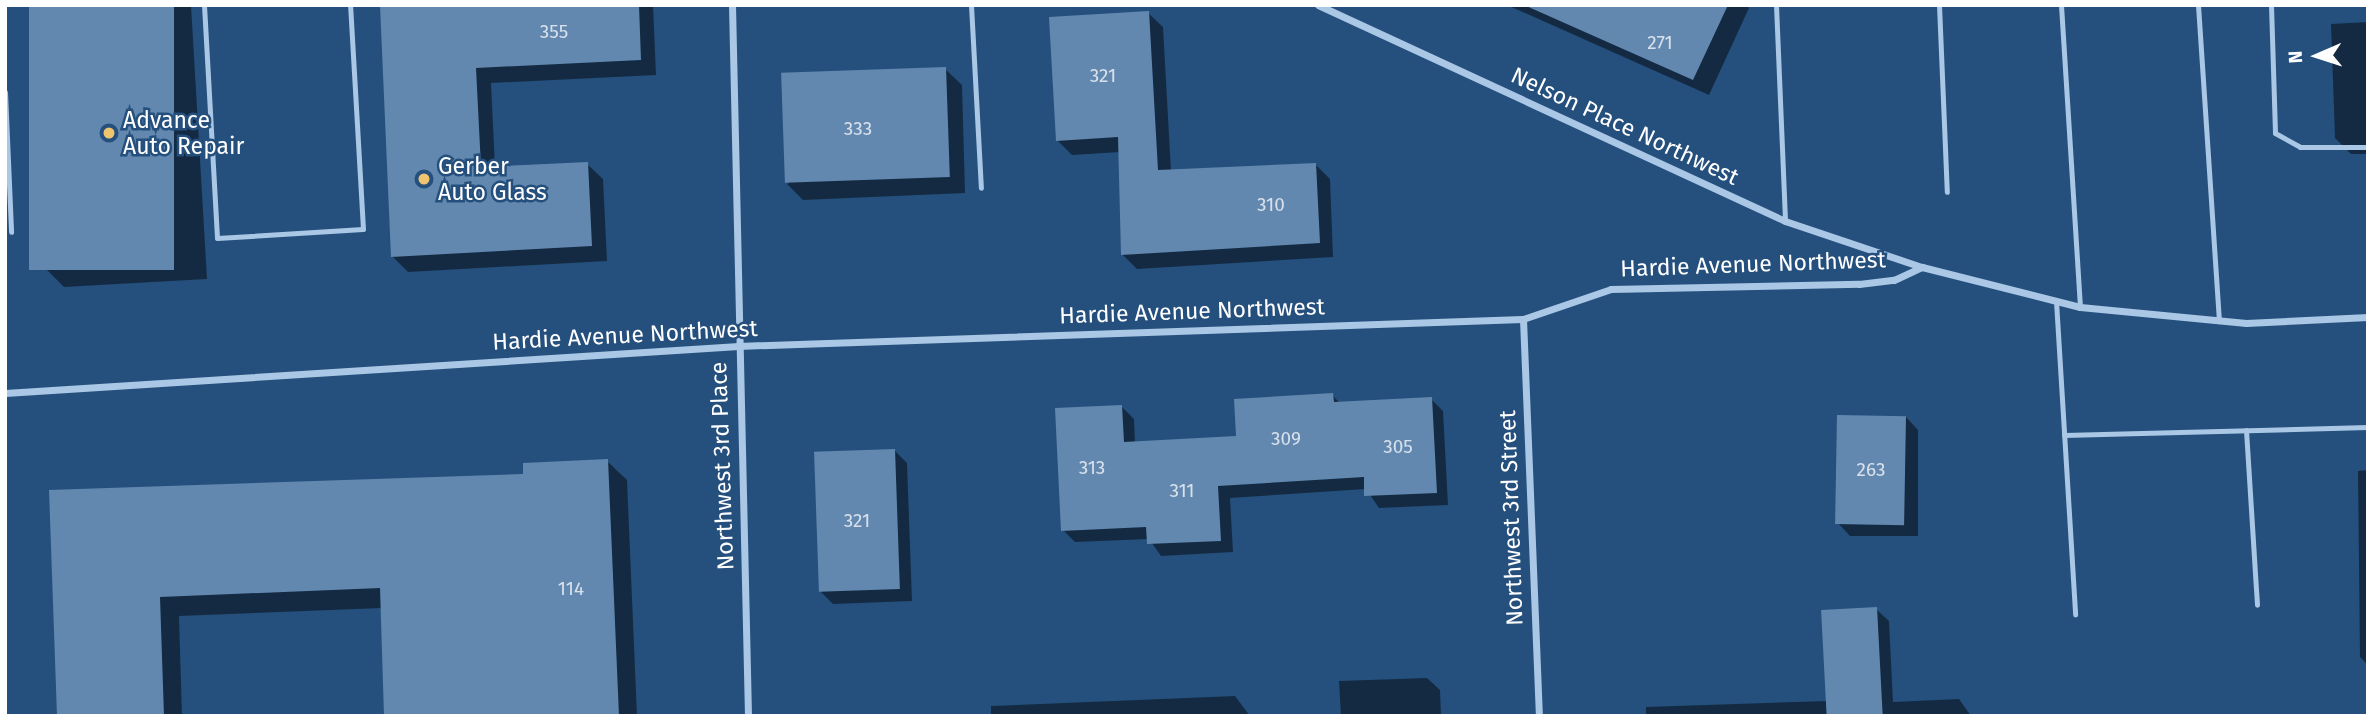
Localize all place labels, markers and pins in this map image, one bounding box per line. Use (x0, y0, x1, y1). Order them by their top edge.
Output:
place label: Advance Auto Repair (123, 106, 244, 160)
marker: Advance Auto Repair (101, 125, 117, 141)
place label: Gerber Auto Glass (438, 152, 547, 206)
marker: Gerber Auto Glass (416, 171, 432, 187)

